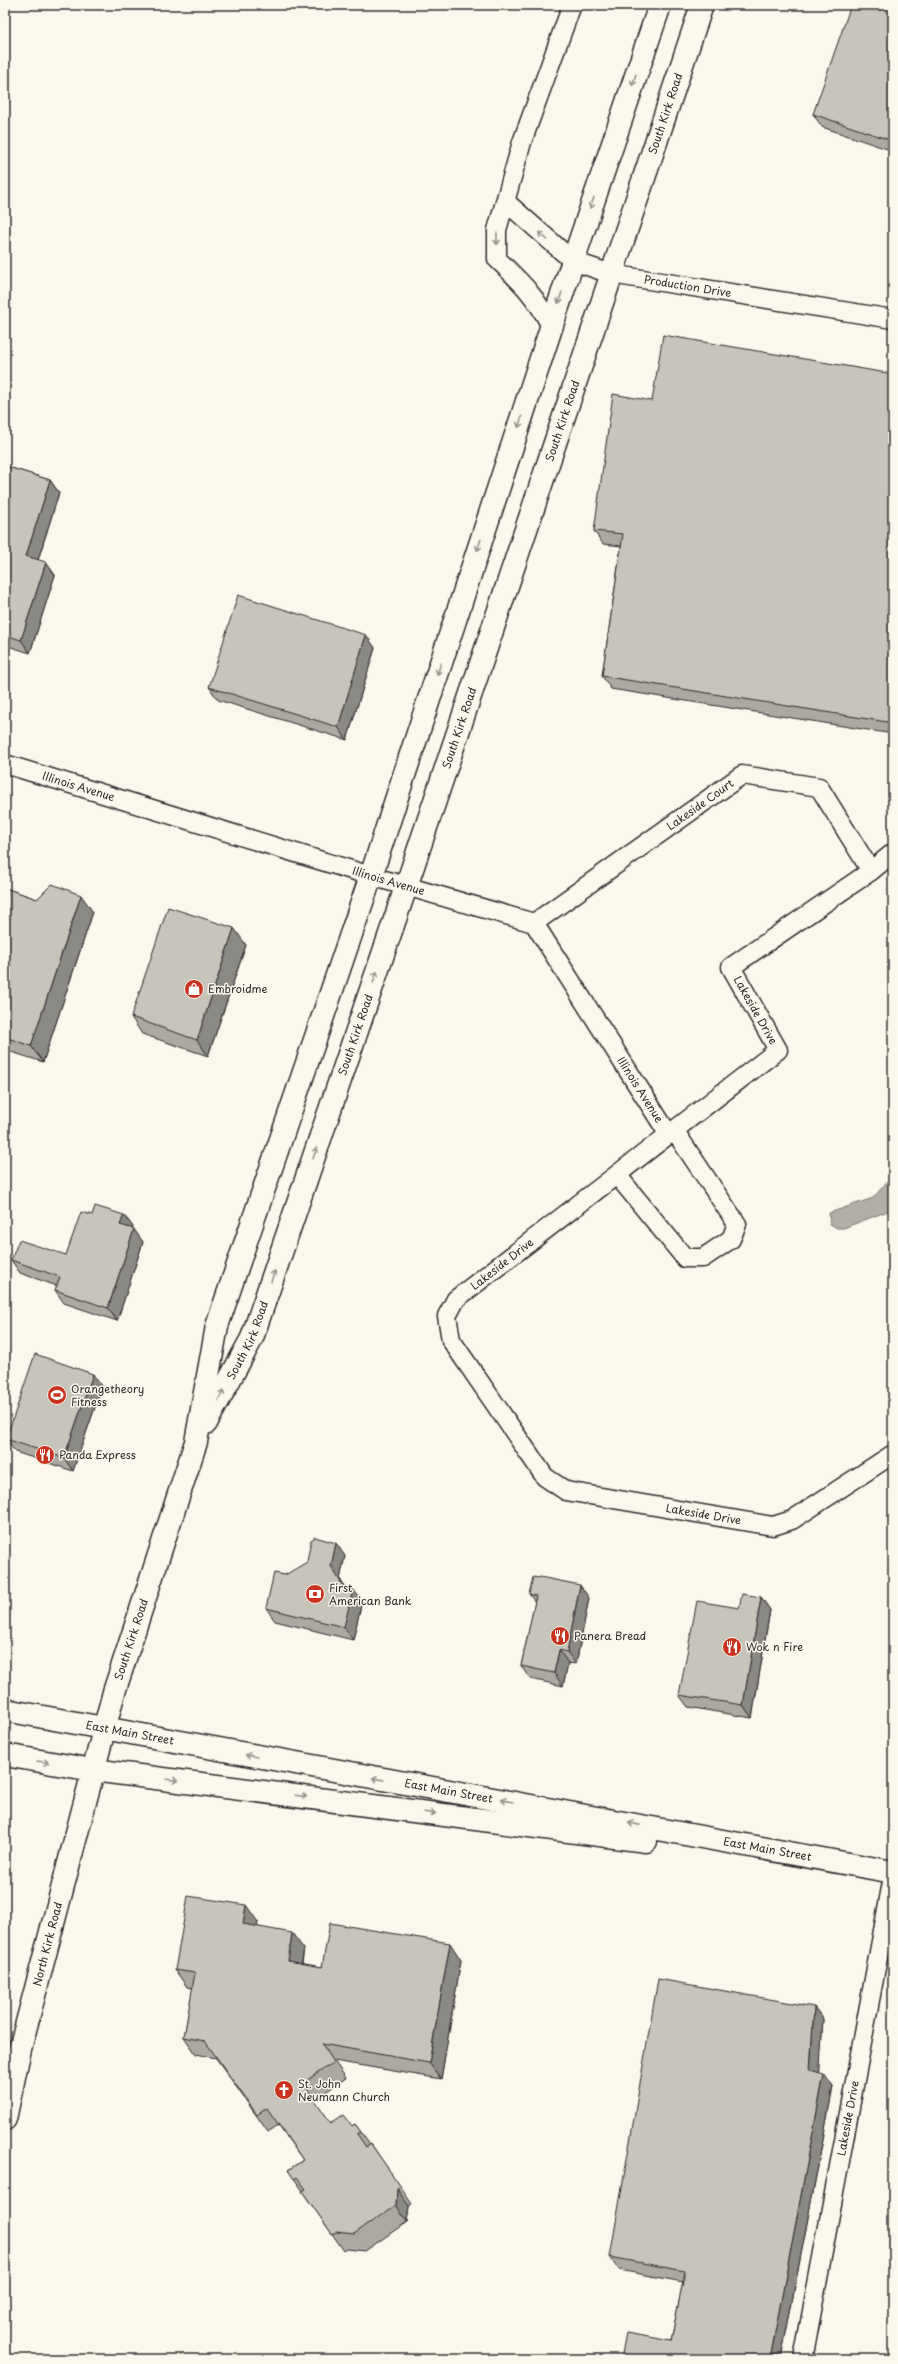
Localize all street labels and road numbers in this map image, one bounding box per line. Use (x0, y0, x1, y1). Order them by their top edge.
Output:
street label: South Kirk Road (644, 71, 687, 156)
street label: Production Drive (643, 270, 733, 301)
street label: South Kirk Road (540, 378, 584, 464)
street label: South Kirk Road (437, 685, 480, 771)
street label: Illinois Avenue (40, 767, 117, 805)
street label: Lakeside Court (663, 774, 737, 834)
street label: Illinois Avenue (350, 862, 427, 899)
street label: Lakeside Drive (730, 973, 782, 1047)
street label: South Kirk Road (333, 992, 377, 1078)
street label: Illinois Avenue (613, 1053, 668, 1126)
street label: Lakeside Drive (466, 1233, 537, 1294)
street label: South Kirk Road (222, 1298, 272, 1382)
street label: Lakeside Drive (665, 1499, 743, 1528)
street label: South Kirk Road (109, 1596, 152, 1682)
street label: East Main Street (85, 1716, 176, 1749)
street label: East Main Street (403, 1774, 495, 1807)
street label: East Main Street (722, 1832, 813, 1865)
street label: North Kirk Road (28, 1900, 66, 1988)
street label: Lakeside Drive (832, 2079, 863, 2157)

